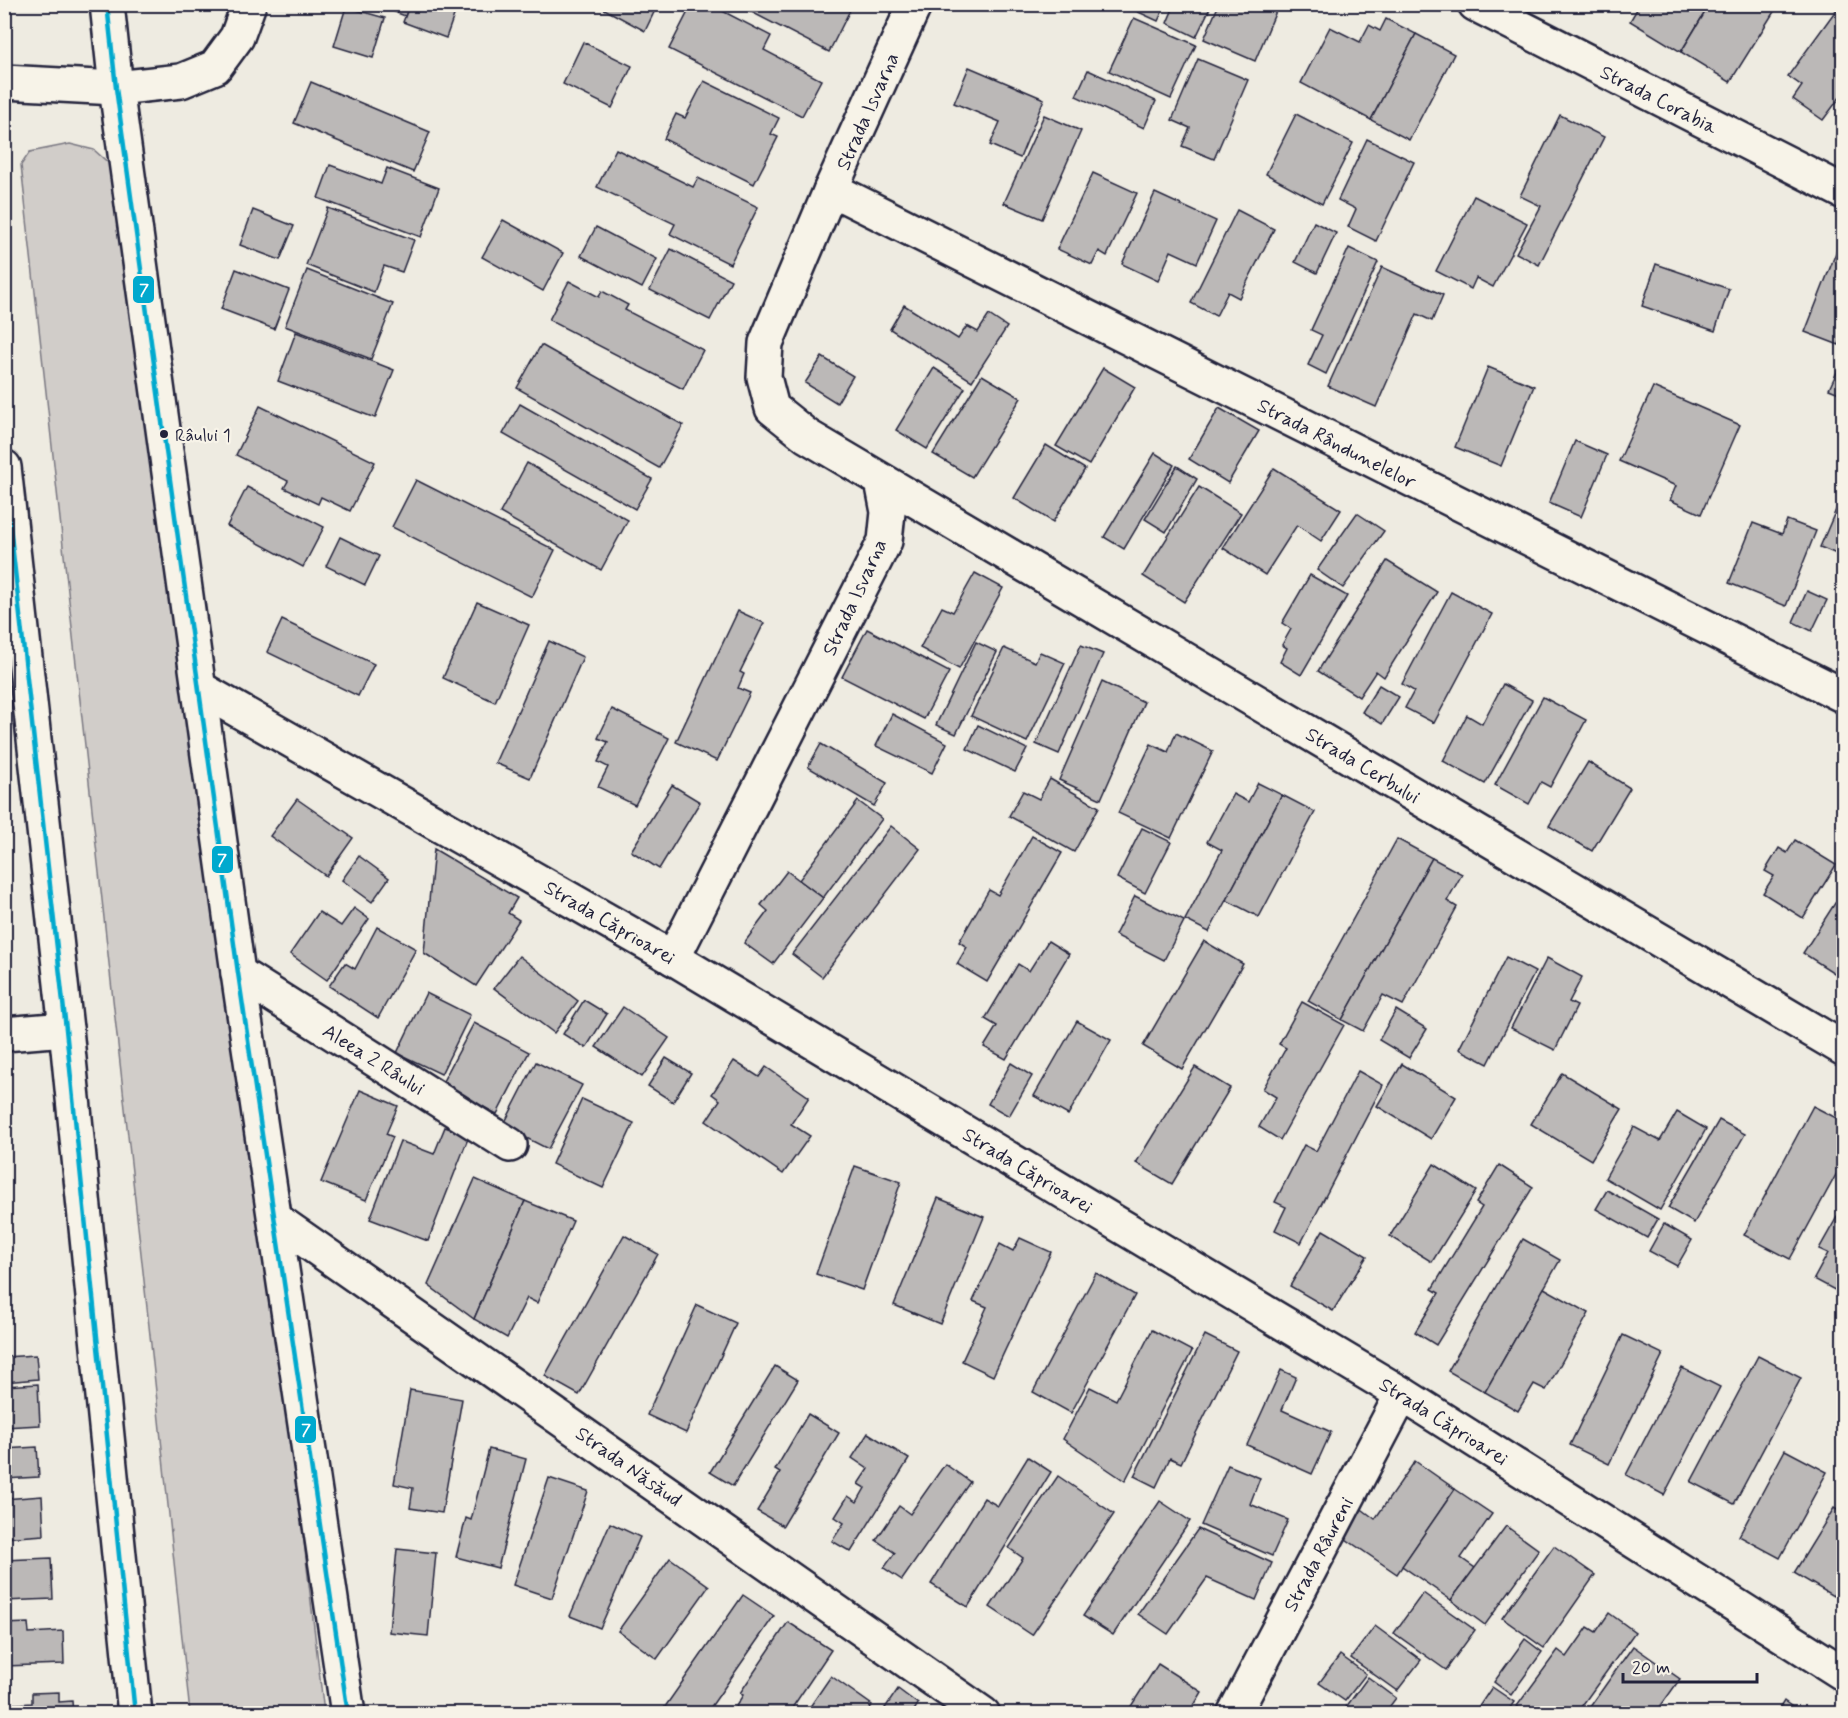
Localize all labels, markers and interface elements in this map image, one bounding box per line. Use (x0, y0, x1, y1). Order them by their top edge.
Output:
street label: Strada Isvarna (830, 49, 906, 175)
street label: Strada Corabia (1595, 59, 1722, 142)
line badge: 7 (132, 275, 155, 304)
text: 7 (139, 280, 149, 301)
street label: Strada Rândunelelor (1252, 393, 1421, 496)
place label: Râului 1 (175, 424, 231, 448)
marker: Râului 1 (158, 428, 170, 440)
street label: Strada Isvarna (816, 535, 894, 660)
street label: Strada Cerbului (1300, 722, 1424, 811)
line badge: 7 (211, 845, 234, 874)
text: 7 (217, 850, 227, 871)
street label: Strada Căprioarei (539, 875, 680, 972)
street label: Aleea 2 Râului (317, 1018, 429, 1102)
street label: Strada Căprioarei (957, 1122, 1097, 1221)
street label: Strada Căprioarei (1374, 1372, 1513, 1473)
line badge: 7 (294, 1415, 317, 1444)
text: 7 (301, 1420, 311, 1441)
street label: Strada Năsăud (570, 1421, 687, 1514)
street label: Strada Râureni (1278, 1493, 1361, 1617)
scale bar (1623, 1646, 1756, 1684)
text: 20 m (1632, 1656, 1670, 1680)

